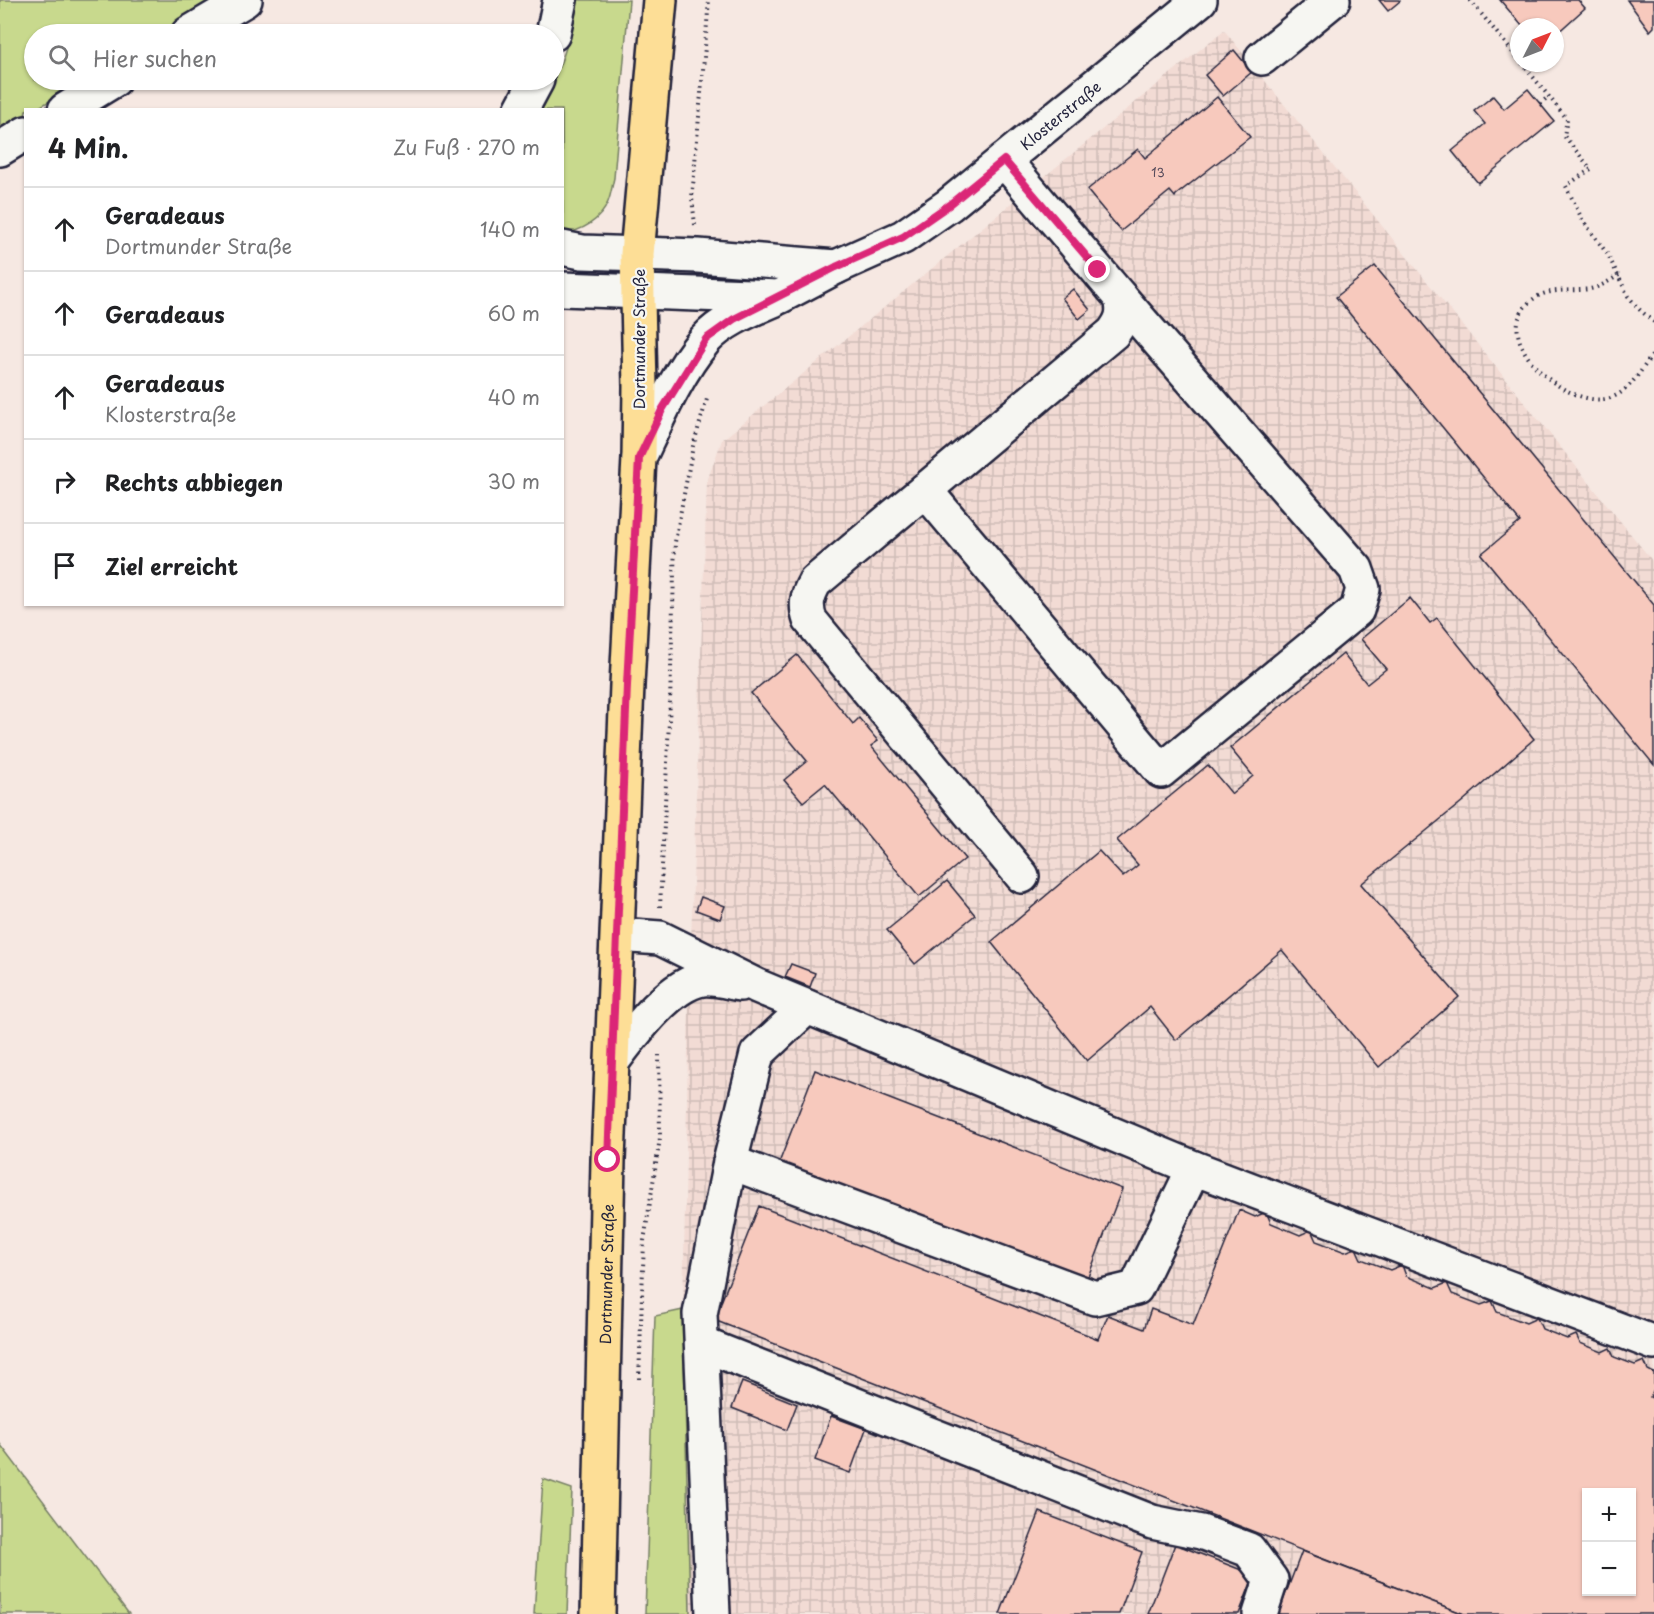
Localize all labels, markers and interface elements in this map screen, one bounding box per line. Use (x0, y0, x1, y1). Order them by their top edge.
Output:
north arrow (1510, 18, 1564, 72)
search box (24, 24, 564, 90)
icon: search (45, 41, 78, 74)
text: Hier suchen (93, 41, 217, 74)
street label: Klosterstraße (1014, 74, 1105, 155)
text: 4 Min. (48, 128, 128, 167)
text: Zu Fuß · 270 m (393, 132, 540, 162)
house number: 13 (1151, 163, 1165, 181)
text: Geradeaus (105, 198, 225, 231)
icon: ahead (48, 213, 81, 246)
text: 140 m (480, 214, 540, 244)
text: Dortmunder Straße (105, 231, 292, 261)
route end (1084, 256, 1110, 282)
street label: Dortmunder Straße (627, 269, 650, 409)
icon: ahead (48, 297, 81, 330)
text: Geradeaus (105, 297, 225, 330)
text: 60 m (488, 298, 540, 328)
text: Geradeaus (105, 366, 225, 399)
icon: ahead (48, 381, 81, 414)
text: 40 m (488, 382, 540, 412)
text: Klosterstraße (105, 399, 236, 429)
icon: right (48, 465, 81, 498)
text: Rechts abbiegen (105, 465, 283, 498)
text: 30 m (487, 466, 540, 496)
icon: arrive (48, 549, 81, 582)
text: Ziel erreicht (105, 549, 238, 582)
route start (594, 1146, 620, 1172)
street label: Dortmunder Straße (592, 1204, 619, 1345)
map controls (1582, 1488, 1636, 1596)
button: + (1582, 1488, 1636, 1542)
button: − (1582, 1542, 1636, 1596)

